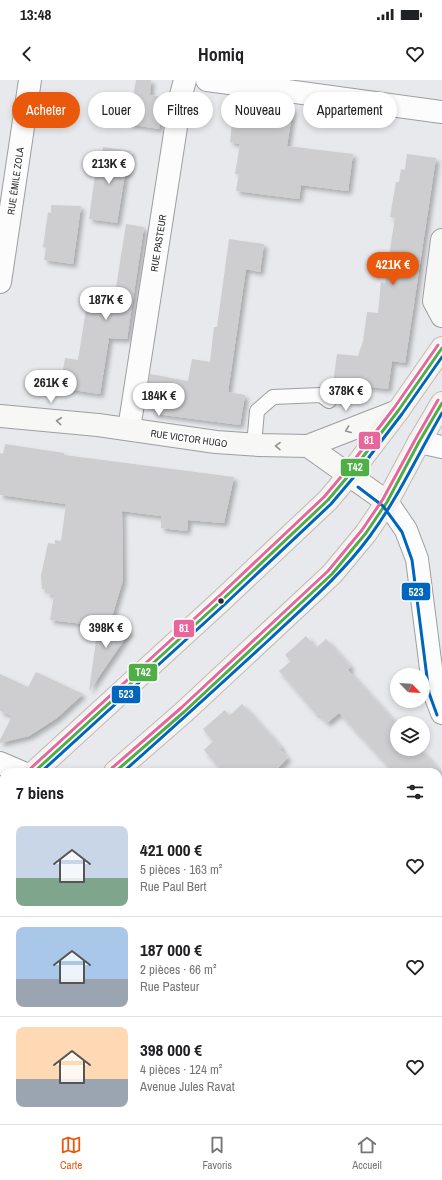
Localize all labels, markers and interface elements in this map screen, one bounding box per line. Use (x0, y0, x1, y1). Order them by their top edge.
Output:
text: 13:48 (20, 4, 51, 25)
text: Homiq (198, 42, 244, 67)
icon: back (16, 43, 38, 65)
icon: heart (404, 43, 426, 65)
chip: Acheter (12, 92, 80, 128)
chip: Louer (88, 92, 145, 128)
chip: Filtres (153, 92, 213, 128)
chip: Nouveau (221, 92, 295, 128)
chip: Appartement (303, 92, 397, 128)
street label: RUE ÉMILE ZOLA (4, 146, 27, 216)
pin: 213K € (76, 151, 142, 185)
text: 213K € (92, 155, 126, 172)
street label: RUE PASTEUR (148, 213, 169, 273)
pin: 421K € (360, 252, 426, 286)
text: 421K € (376, 256, 410, 273)
pin: 187K € (73, 287, 139, 321)
text: 187K € (89, 291, 123, 308)
pin: 261K € (18, 370, 84, 404)
text: 261K € (34, 374, 68, 391)
pin: 378K € (313, 378, 379, 412)
text: 378K € (329, 382, 363, 399)
pin: 184K € (126, 383, 192, 417)
text: 184K € (142, 387, 176, 404)
one-way arrow (56, 417, 62, 426)
one-way arrow (345, 425, 353, 433)
street label: RUE VICTOR HUGO (150, 427, 228, 450)
line badge: 81 (358, 431, 381, 450)
text: 81 (364, 433, 374, 447)
one-way arrow (275, 441, 281, 450)
line badge: T42 (340, 458, 370, 477)
text: T42 (347, 460, 363, 474)
line badge: 523 (401, 582, 431, 601)
text: 523 (408, 585, 424, 599)
unlabelled marker (216, 596, 226, 606)
pin: 398K € (73, 615, 139, 649)
text: 398K € (89, 619, 123, 636)
line badge: 81 (173, 619, 195, 638)
text: 81 (179, 621, 189, 635)
line badge: T42 (128, 663, 158, 682)
text: T42 (135, 665, 151, 679)
north arrow (390, 668, 430, 708)
map controls (390, 668, 430, 756)
line badge: 523 (111, 685, 141, 704)
text: 523 (118, 687, 134, 701)
button: layers (390, 716, 430, 756)
text: 7 biens (16, 781, 64, 804)
icon: filters (404, 781, 426, 803)
text: 421 000 € (140, 838, 202, 861)
icon: home (48, 842, 96, 890)
icon: heart (404, 855, 426, 877)
text: 5 pièces · 163 m² (140, 861, 222, 878)
text: Rue Paul Bert (140, 878, 206, 895)
text: 187 000 € (140, 938, 202, 961)
icon: home (48, 943, 96, 991)
icon: heart (404, 956, 426, 978)
text: 2 pièces · 66 m² (140, 961, 216, 978)
text: Rue Pasteur (140, 978, 199, 995)
text: 398 000 € (140, 1038, 202, 1061)
icon: home (48, 1043, 96, 1091)
icon: heart (404, 1056, 426, 1078)
text: 4 pièces · 124 m² (140, 1061, 222, 1078)
text: Avenue Jules Ravat (140, 1078, 235, 1095)
tab: Carte (60, 1134, 82, 1172)
tab: Favoris (202, 1134, 232, 1172)
tab: Accueil (352, 1134, 382, 1172)

